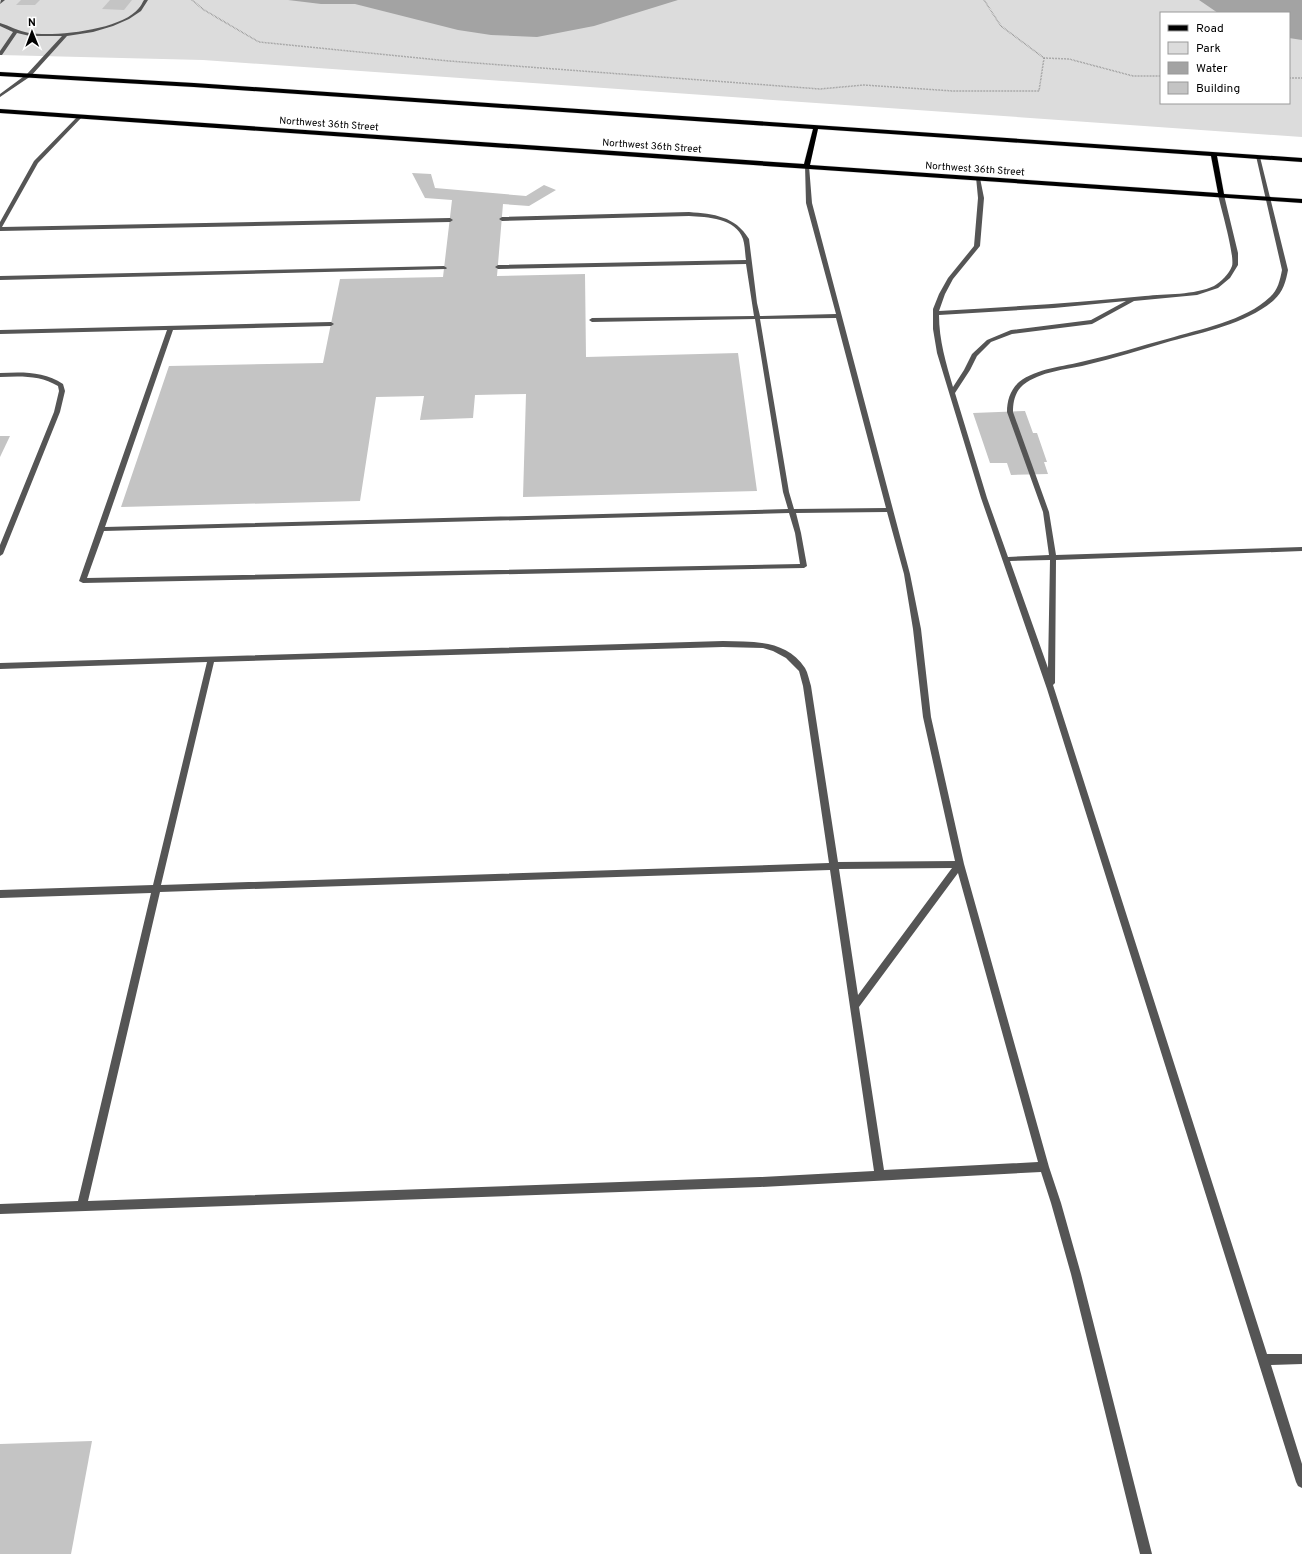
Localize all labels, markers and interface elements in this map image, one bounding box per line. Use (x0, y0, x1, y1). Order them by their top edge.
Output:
north arrow (12, 12, 52, 52)
legend (1160, 12, 1290, 104)
text: N (28, 16, 36, 30)
text: Road (1196, 21, 1224, 37)
text: Park (1196, 41, 1221, 57)
text: Water (1196, 61, 1228, 77)
text: Building (1196, 81, 1240, 97)
street label: Northwest 36th Street (279, 115, 379, 134)
street label: Northwest 36th Street (602, 137, 702, 156)
street label: Northwest 36th Street (925, 160, 1025, 179)

